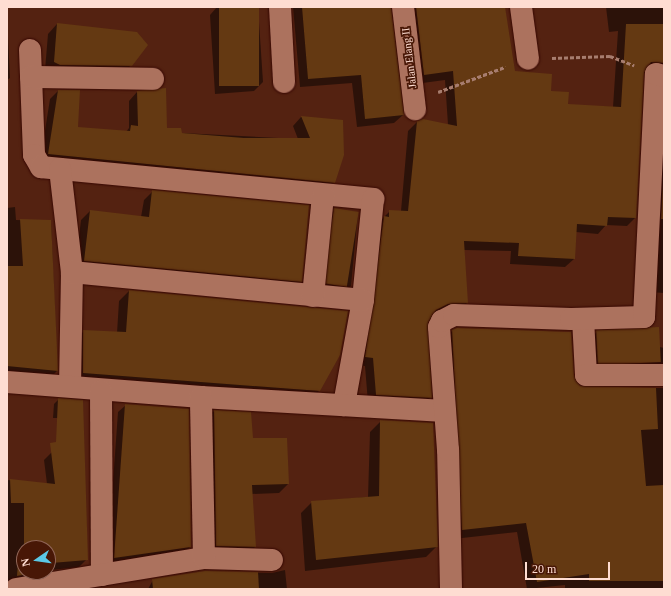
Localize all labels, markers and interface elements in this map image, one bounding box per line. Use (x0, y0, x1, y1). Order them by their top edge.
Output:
street label: Jalan Elang II (399, 27, 419, 89)
north arrow (16, 540, 56, 580)
scale bar (527, 554, 612, 580)
text: N (19, 557, 32, 568)
text: 20 m (532, 562, 556, 576)

